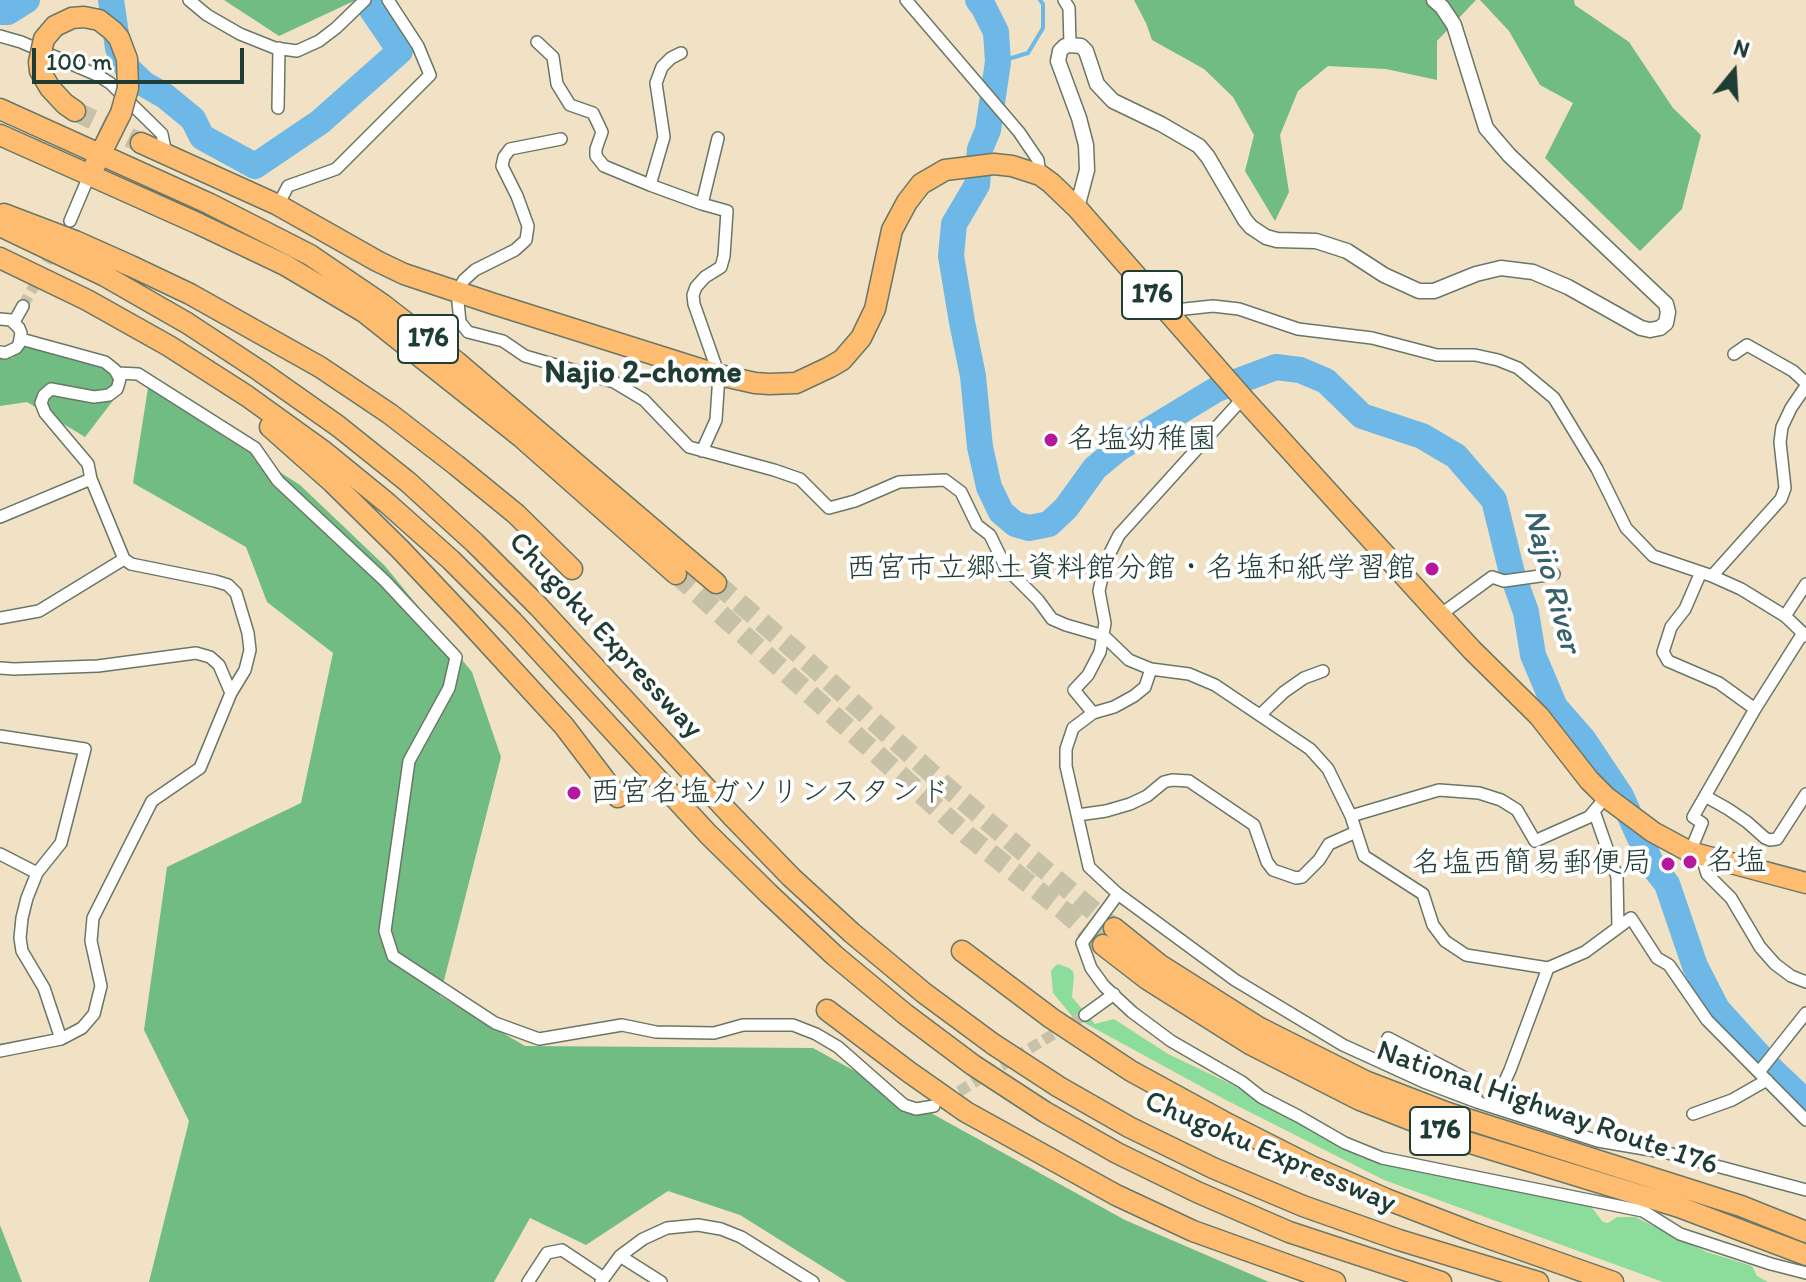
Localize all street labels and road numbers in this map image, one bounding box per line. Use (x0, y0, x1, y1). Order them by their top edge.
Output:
road number: 176 (1122, 271, 1182, 319)
road number: 176 (398, 315, 458, 363)
street label: Chugoku Expressway (500, 525, 710, 747)
street label: National Highway Route 176 (1372, 1034, 1722, 1184)
street label: Chugoku Expressway (1139, 1084, 1401, 1222)
road number: 176 (1410, 1107, 1470, 1155)

